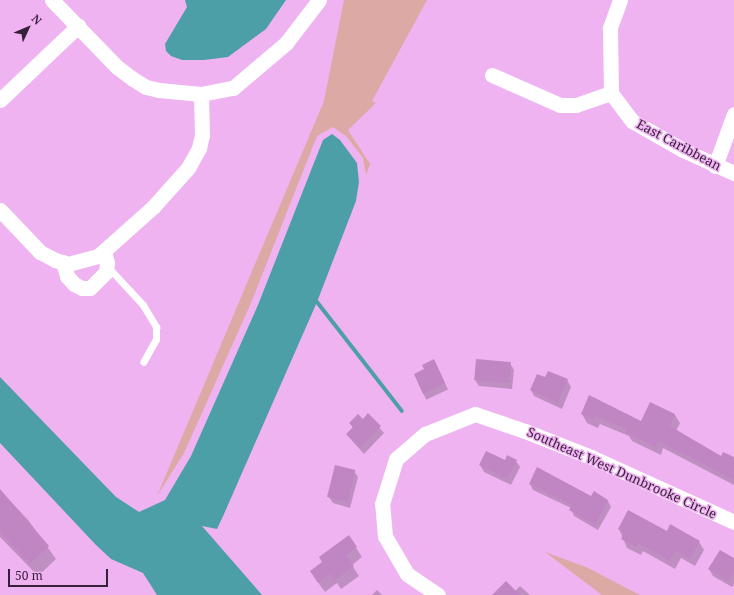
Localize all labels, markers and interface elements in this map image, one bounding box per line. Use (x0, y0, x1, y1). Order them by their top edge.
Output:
north arrow (8, 8, 48, 48)
text: N (29, 11, 45, 28)
street label: East Caribbean (634, 116, 724, 174)
street label: Southeast West Dunbrooke Circle (525, 424, 719, 522)
scale bar (10, 561, 110, 587)
text: 50 m (15, 567, 43, 584)

